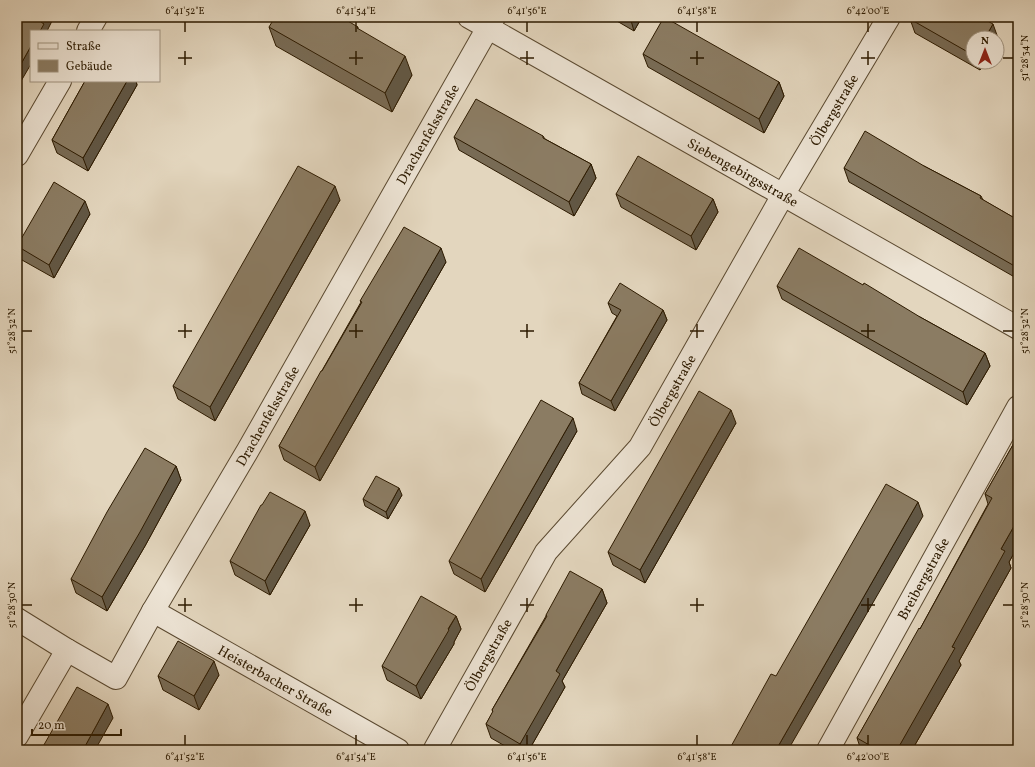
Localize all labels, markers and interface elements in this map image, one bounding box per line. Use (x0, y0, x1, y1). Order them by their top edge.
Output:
text: 6°41'52"E (165, 4, 205, 18)
text: 6°41'54"E (336, 4, 376, 18)
text: 6°41'56"E (507, 4, 547, 18)
text: 6°41'58"E (677, 4, 717, 18)
text: 6°42'00"E (847, 4, 889, 18)
legend (30, 30, 160, 82)
north arrow (965, 30, 1005, 70)
text: N (981, 34, 989, 49)
text: 51°28'34"N (1018, 34, 1032, 81)
text: Straße (66, 39, 101, 55)
text: Gebäude (66, 59, 113, 75)
street label: Ölbergstraße (806, 71, 864, 150)
street label: Drachenfelsstraße (393, 81, 465, 189)
street label: Siebengebirgsstraße (683, 135, 802, 213)
text: 51°28'32"N (5, 307, 19, 354)
text: 51°28'32"N (1018, 307, 1032, 354)
street label: Ölbergstraße (645, 351, 702, 431)
street label: Drachenfelsstraße (232, 363, 305, 470)
street label: Breibergstraße (894, 534, 955, 624)
text: 51°28'30"N (5, 581, 19, 628)
text: 51°28'30"N (1018, 581, 1032, 628)
street label: Ölbergstraße (461, 616, 518, 695)
street label: Heisterbacher Straße (214, 642, 336, 722)
scale bar (32, 711, 121, 737)
text: 20 m (38, 718, 65, 734)
text: 6°41'52"E (165, 750, 205, 764)
text: 6°41'54"E (336, 750, 376, 764)
text: 6°41'56"E (507, 750, 547, 764)
text: 6°41'58"E (677, 750, 717, 764)
text: 6°42'00"E (847, 750, 889, 764)

